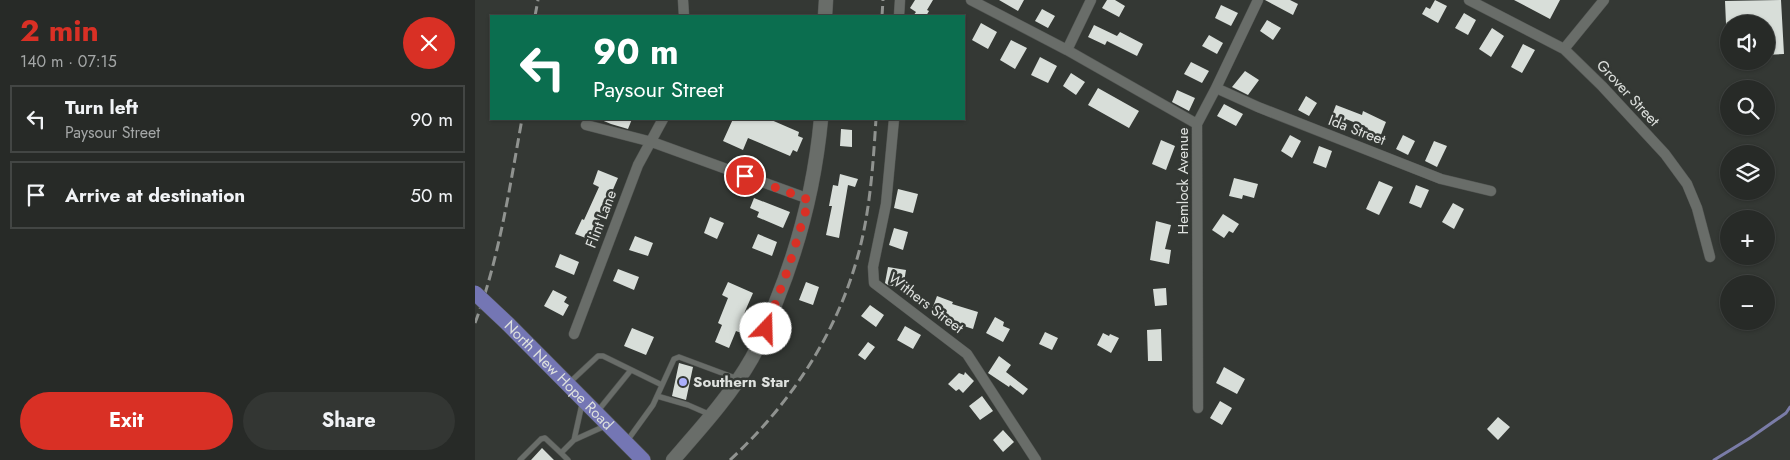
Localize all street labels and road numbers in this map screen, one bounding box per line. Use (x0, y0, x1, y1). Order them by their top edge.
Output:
street label: Grover Street (1591, 55, 1665, 132)
street label: Ida Street (1325, 109, 1389, 151)
street label: Hemlock Avenue (1172, 127, 1194, 234)
street label: Flint Lane (580, 187, 622, 251)
street label: Withers Street (884, 267, 969, 339)
street label: North New Hope Road (499, 315, 618, 435)

